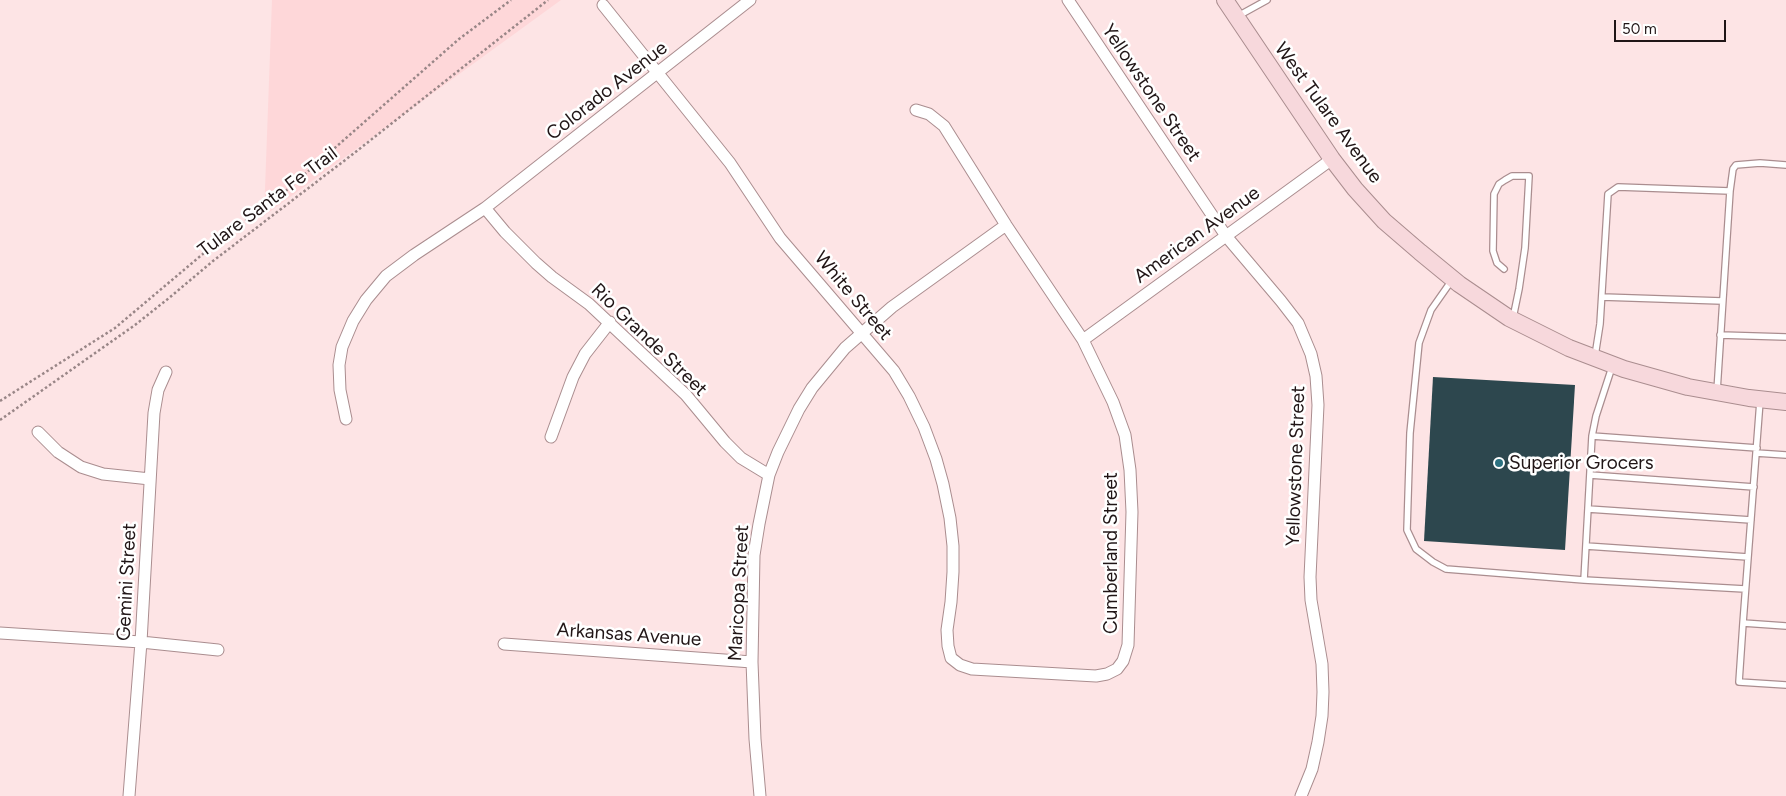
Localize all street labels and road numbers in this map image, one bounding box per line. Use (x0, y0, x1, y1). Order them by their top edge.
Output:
street label: Yellowstone Street (1097, 20, 1205, 166)
street label: Colorado Avenue (542, 37, 672, 145)
street label: West Tulare Avenue (1269, 38, 1387, 188)
street label: Tulare Santa Fe Trail (194, 142, 342, 262)
street label: American Avenue (1130, 182, 1264, 288)
street label: White Street (809, 247, 897, 345)
street label: Rio Grande Street (586, 279, 712, 401)
street label: Yellowstone Street (1282, 385, 1310, 547)
street label: Cumberland Street (1100, 472, 1122, 634)
street label: Gemini Street (113, 522, 141, 642)
street label: Maricopa Street (724, 524, 754, 662)
street label: Arkansas Avenue (556, 619, 702, 651)

